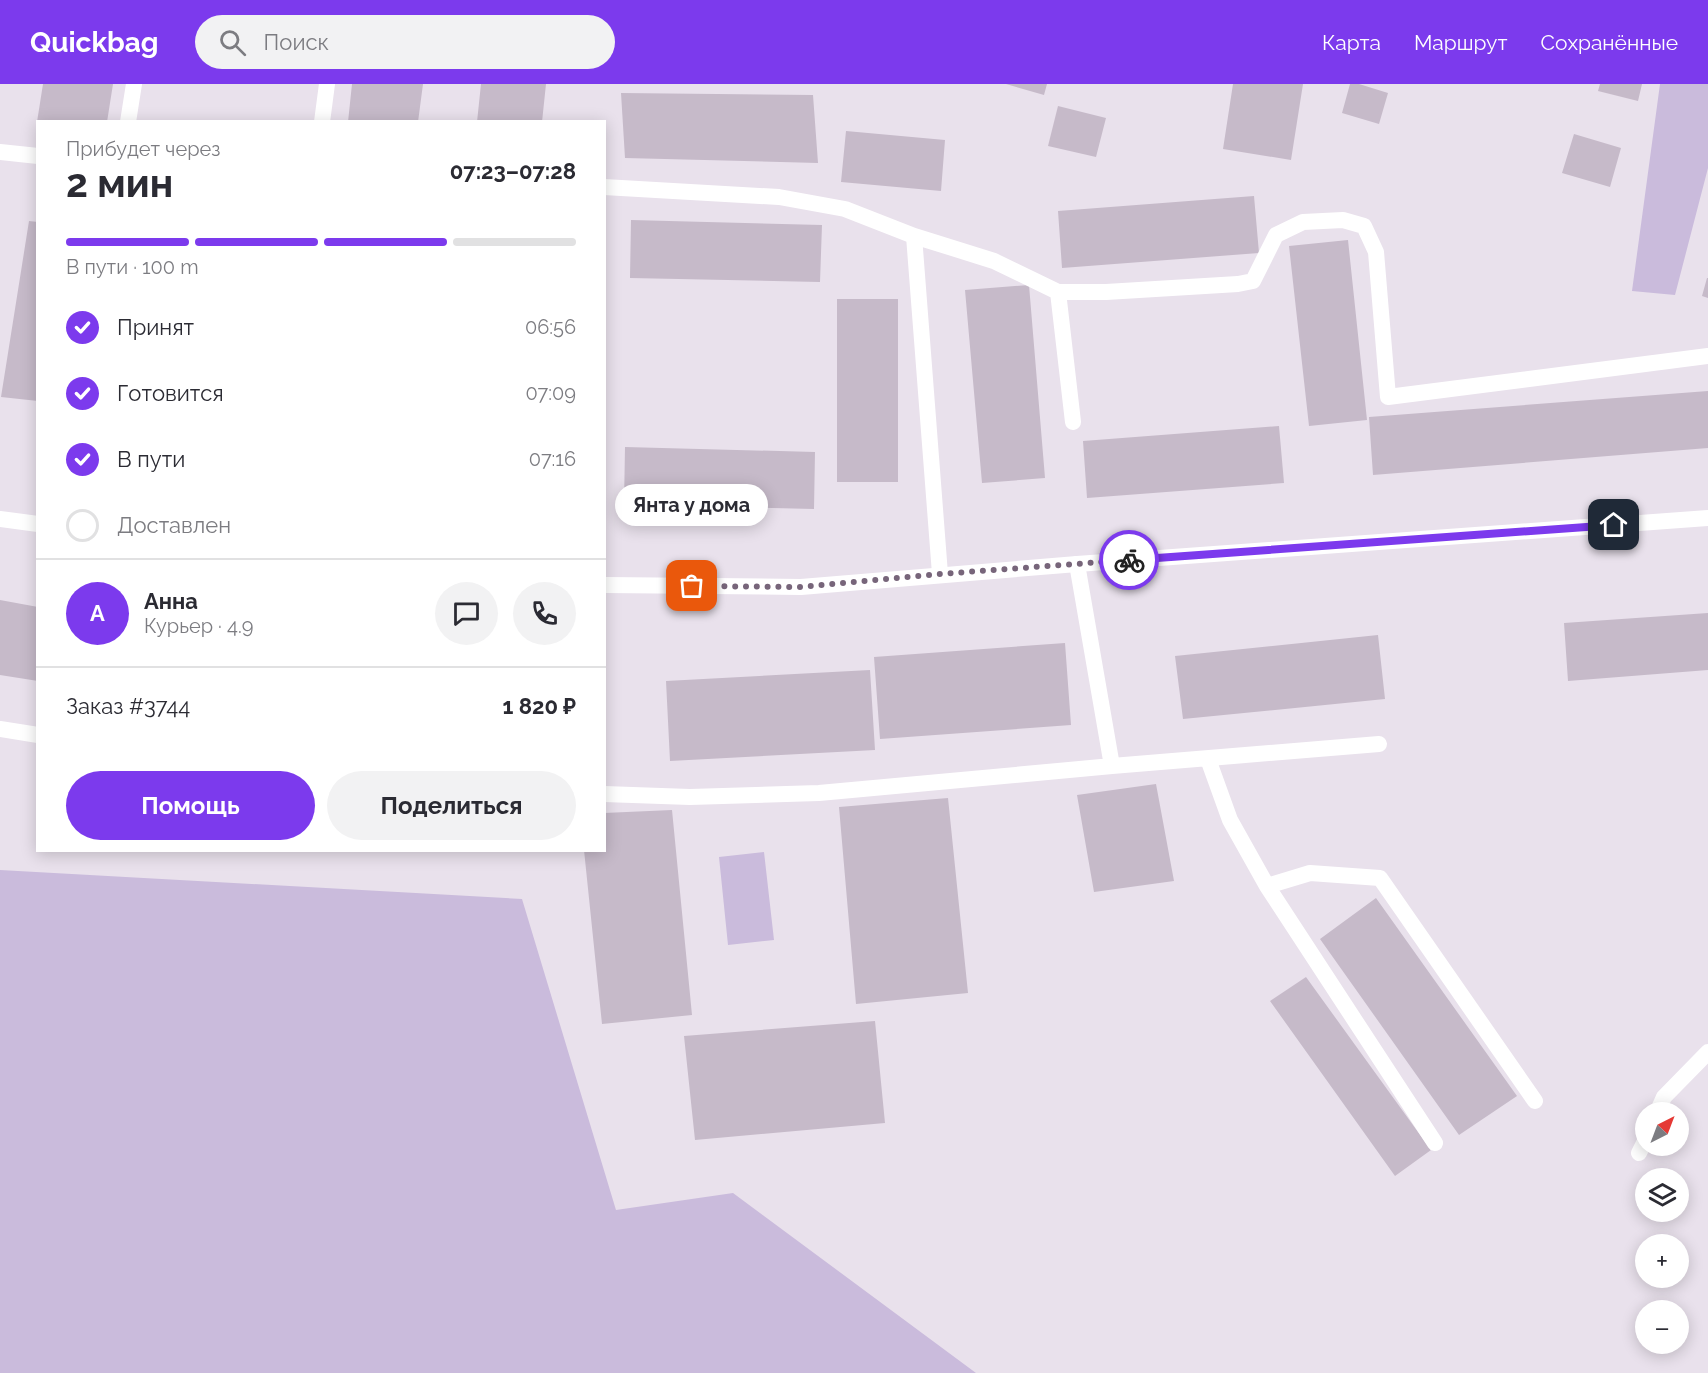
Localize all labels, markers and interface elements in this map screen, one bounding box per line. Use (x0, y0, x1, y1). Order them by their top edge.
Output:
search box (195, 15, 615, 69)
text: Quickbag (30, 26, 159, 59)
icon: search (216, 26, 249, 59)
text: Поиск (264, 29, 329, 55)
text: Карта (1322, 30, 1381, 55)
text: Маршрут (1414, 30, 1507, 55)
text: Сохранённые (1540, 30, 1678, 55)
text: Прибудет через (66, 137, 220, 161)
text: 07:23–07:28 (450, 158, 576, 184)
text: 2 мин (66, 160, 173, 206)
text: В пути · 100 m (66, 255, 199, 279)
icon: check (66, 311, 99, 344)
text: Принят (117, 314, 194, 340)
text: 06:56 (525, 315, 576, 339)
icon: check (66, 377, 99, 410)
text: Готовится (117, 380, 224, 406)
text: 07:09 (525, 381, 576, 405)
icon: check (66, 443, 99, 476)
text: В пути (117, 446, 185, 472)
text: 07:16 (529, 447, 576, 471)
callout: Янта у дома (616, 484, 768, 526)
text: Янта у дома (633, 493, 750, 517)
pin (1588, 499, 1639, 550)
icon: home (1597, 508, 1630, 541)
text: Доставлен (117, 512, 231, 538)
courier (1099, 530, 1159, 590)
icon: bike (1113, 544, 1146, 577)
pin (666, 560, 717, 611)
icon: bag (675, 569, 708, 602)
button: chat (435, 582, 498, 645)
button: phone (513, 582, 576, 645)
text: Анна (144, 588, 198, 614)
text: А (90, 600, 105, 626)
text: Курьер · 4.9 (144, 614, 253, 638)
text: Заказ #3744 (66, 693, 190, 719)
text: 1 820 ₽ (503, 693, 576, 719)
button: Помощь (66, 771, 315, 840)
button: Поделиться (327, 771, 576, 840)
north arrow (1635, 1102, 1689, 1156)
map controls (1635, 1102, 1689, 1354)
button: layers (1635, 1168, 1689, 1222)
button: + (1635, 1234, 1689, 1288)
button: − (1635, 1300, 1689, 1354)

